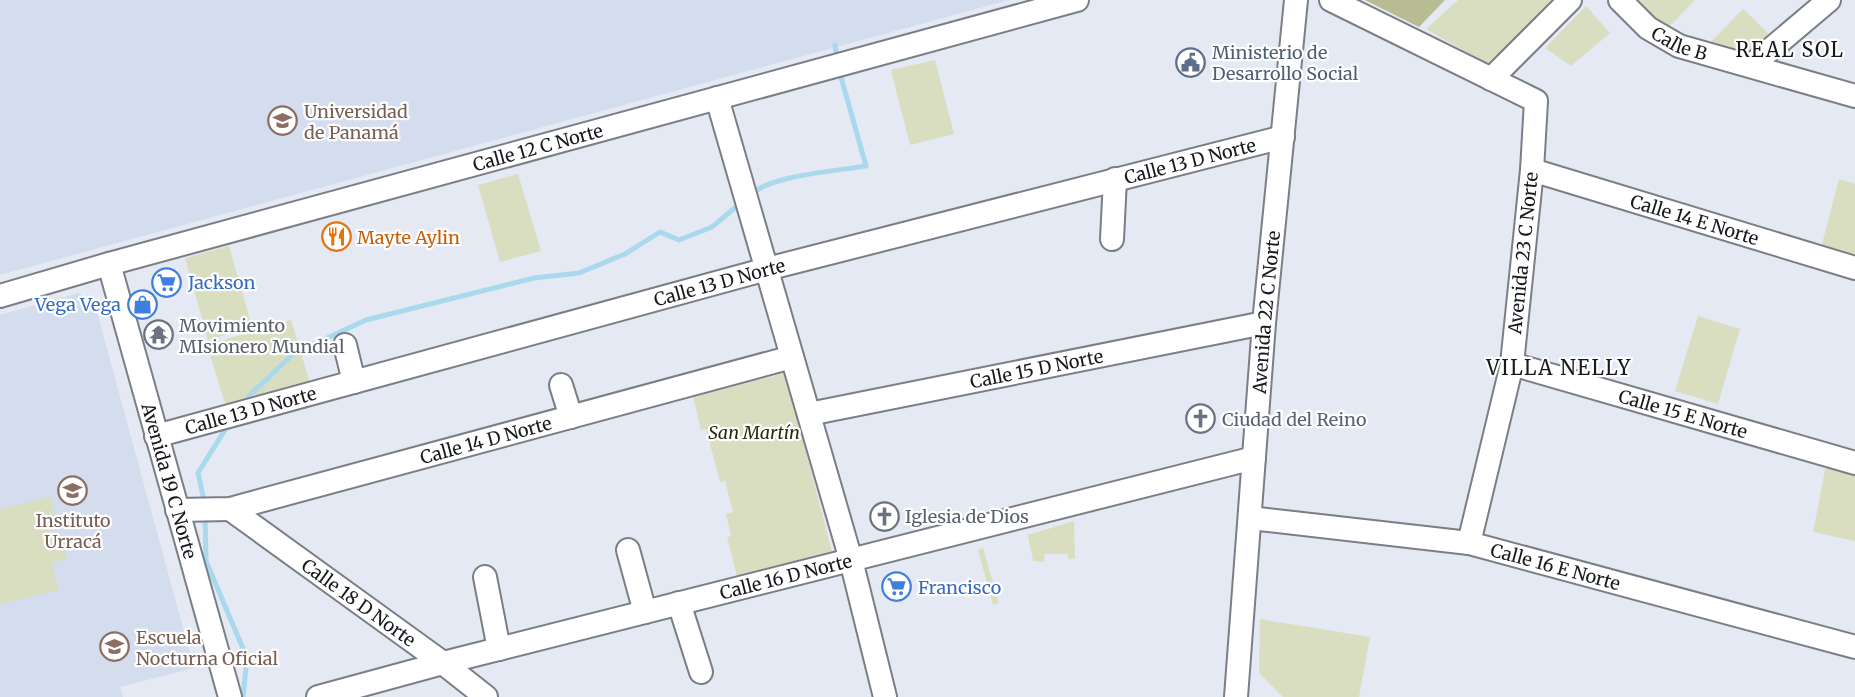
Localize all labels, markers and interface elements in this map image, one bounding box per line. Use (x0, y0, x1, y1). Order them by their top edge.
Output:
street label: Calle B (1648, 21, 1710, 65)
district label: REAL SOL (1736, 37, 1844, 62)
place label: Ministerio de Desarrollo Social (1212, 41, 1359, 85)
public building icon: Ministerio de Desarrollo Social (1175, 46, 1207, 78)
place label: Universidad de Panamá (304, 100, 408, 144)
school or university icon: Universidad de Panamá (267, 105, 299, 137)
street label: Calle 12 C Norte (470, 118, 605, 176)
street label: Calle 13 D Norte (1122, 133, 1258, 189)
street label: Avenida 23 C Norte (1503, 171, 1543, 336)
street label: Calle 14 E Norte (1628, 189, 1762, 250)
restaurant icon: Mayte Aylin (320, 221, 352, 253)
place label: Mayte Aylin (357, 226, 460, 249)
street label: Avenida 22 C Norte (1247, 230, 1285, 395)
street label: Calle 13 D Norte (651, 253, 787, 311)
supermarket icon: Jackson (151, 266, 183, 298)
place label: Jackson (187, 271, 255, 294)
shop icon: Vega Vega (126, 288, 158, 320)
place label: Vega Vega (34, 293, 121, 316)
place label: Movimiento MIsionero Mundial (179, 314, 345, 358)
temple icon: Movimiento MIsionero Mundial (142, 319, 174, 351)
street label: Calle 15 D Norte (968, 344, 1105, 393)
district label: VILLA NELLY (1485, 355, 1632, 380)
street label: Calle 13 D Norte (182, 381, 319, 439)
street label: Calle 15 E Norte (1616, 384, 1750, 443)
street label: Avenida 19 C Norte (137, 399, 202, 561)
church icon: Ciudad del Reino (1185, 403, 1217, 435)
place label: Ciudad del Reino (1222, 408, 1366, 431)
street label: Calle 14 D Norte (417, 411, 554, 469)
park label: San Martín (708, 421, 800, 444)
school or university icon: Instituto Urracá (57, 475, 89, 507)
church icon: Iglesia de Dios (868, 500, 900, 532)
place label: Iglesia de Dios (905, 505, 1029, 528)
place label: Instituto Urracá (35, 509, 111, 553)
street label: Calle 16 E Norte (1488, 538, 1623, 595)
street label: Calle 16 D Norte (717, 549, 854, 604)
street label: Calle 18 D Norte (297, 553, 420, 651)
supermarket icon: Francisco (881, 571, 913, 603)
place label: Francisco (918, 576, 1001, 599)
place label: Escuela Nocturna Oficial (136, 626, 279, 670)
school or university icon: Escuela Nocturna Oficial (99, 631, 131, 663)

